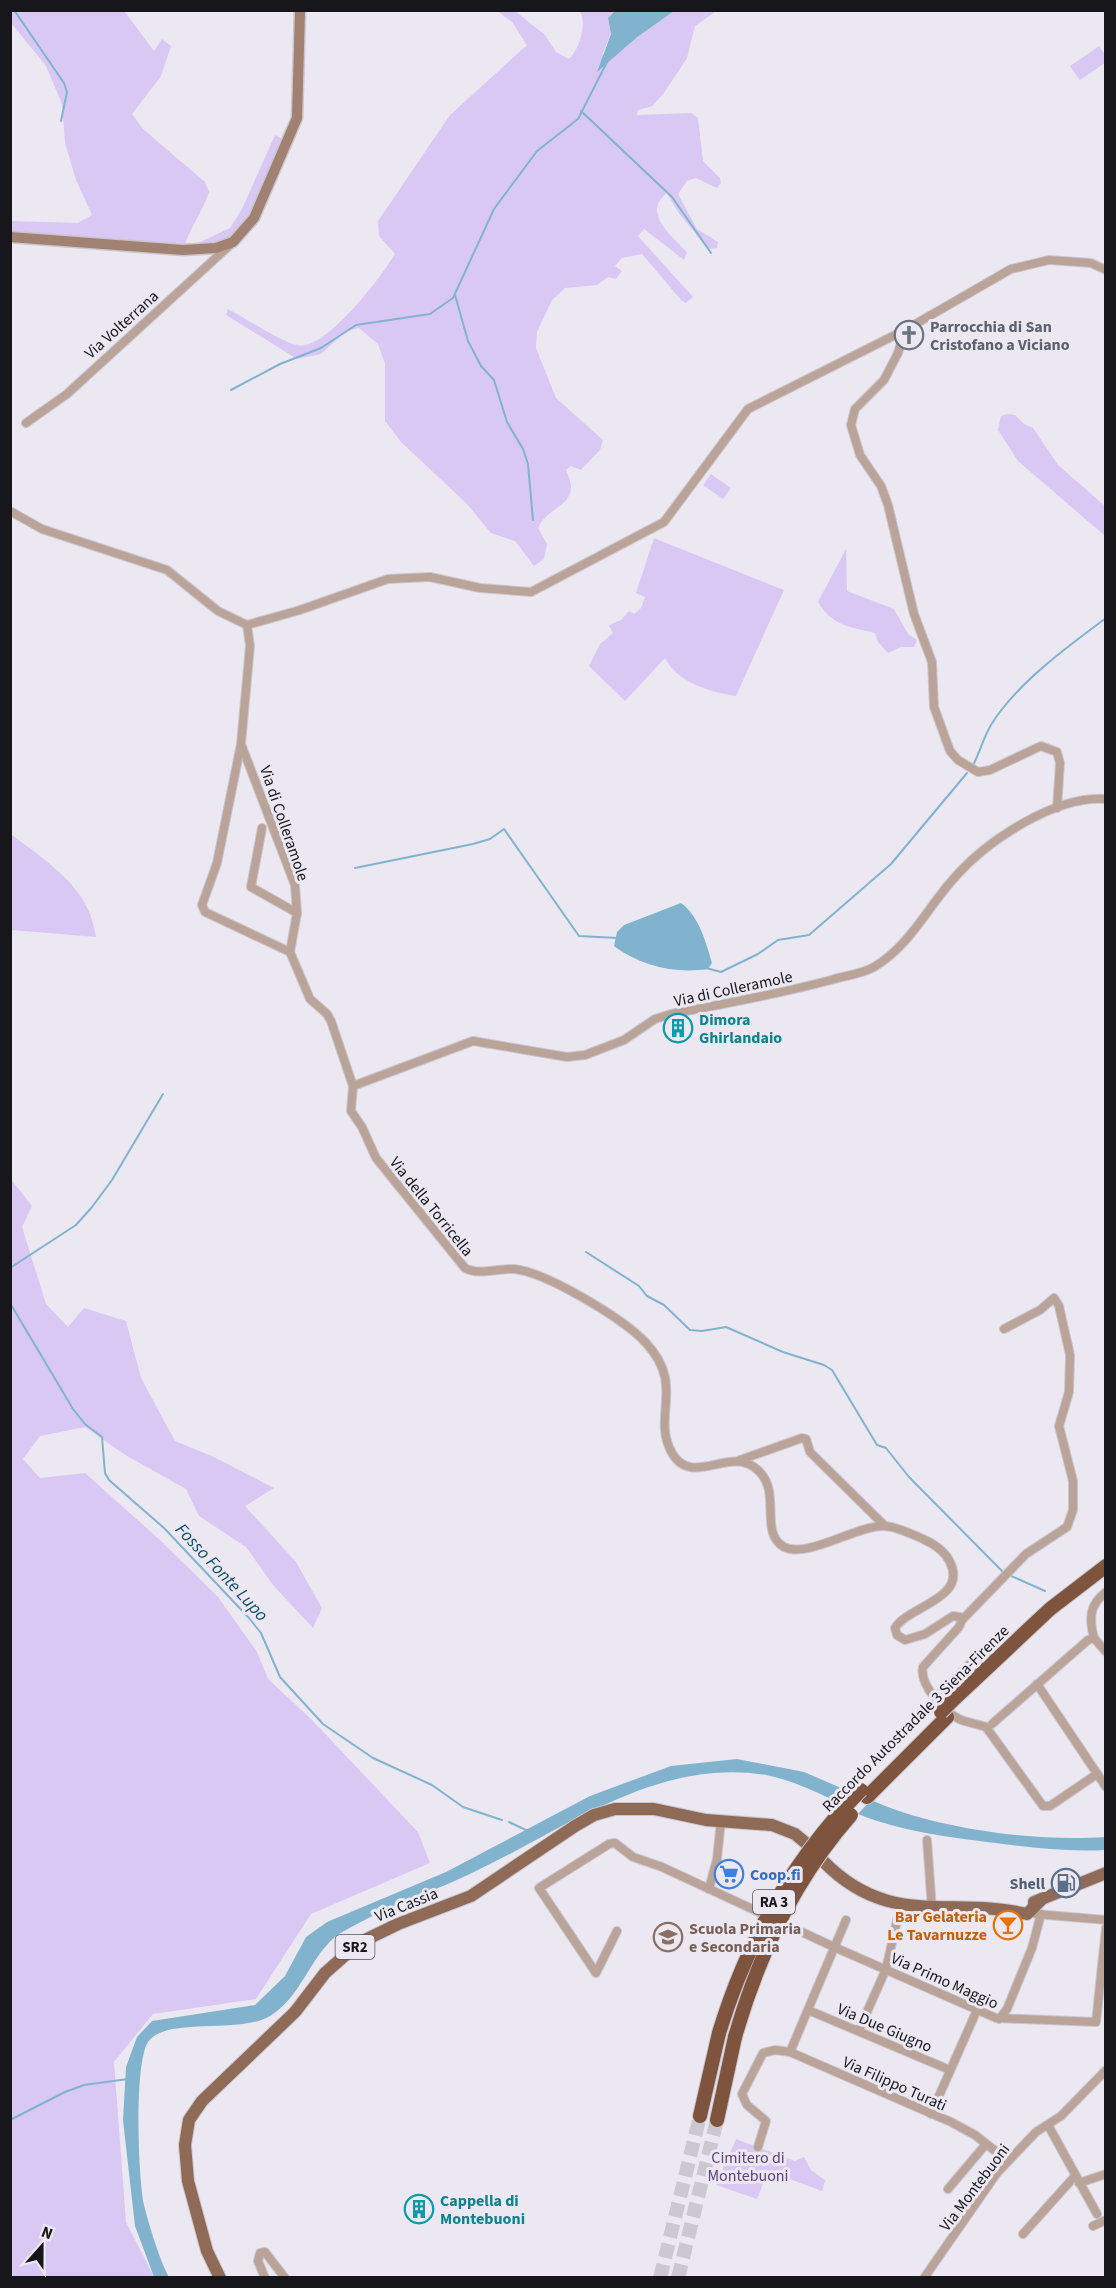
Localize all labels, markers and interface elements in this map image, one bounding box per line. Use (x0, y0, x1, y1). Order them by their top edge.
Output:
street label: Via Volterrana (80, 285, 164, 364)
place label: Parrocchia di San Cristofano a Viciano (930, 316, 1070, 356)
church icon: Parrocchia di San Cristofano a Viciano (893, 319, 925, 351)
street label: Via di Colleramole (254, 763, 314, 884)
street label: Via di Colleramole (672, 966, 795, 1012)
place label: Dimora Ghirlandaio (699, 1009, 782, 1049)
building icon: Dimora Ghirlandaio (662, 1012, 694, 1044)
street label: Via della Torricella (384, 1152, 478, 1261)
water label: Fosso Fonte Lupo (169, 1518, 274, 1627)
street label: Raccordo Autostradale 3 Siena-Firenze (817, 1620, 1014, 1817)
supermarket icon: Coop.fi (713, 1858, 745, 1890)
place label: Coop.fi (750, 1864, 801, 1886)
fuel station icon: Shell (1050, 1867, 1082, 1899)
place label: Shell (1010, 1873, 1045, 1895)
street label: Via Cassia (372, 1882, 441, 1927)
road number: RA 3 (753, 1890, 795, 1914)
place label: Bar Gelateria Le Tavarnuzze (887, 1906, 987, 1946)
bar icon: Bar Gelateria Le Tavarnuzze (992, 1909, 1024, 1941)
place label: Scuola Primaria e Secondaria (689, 1918, 801, 1958)
school or university icon: Scuola Primaria e Secondaria (652, 1921, 684, 1953)
road number: SR2 (336, 1935, 374, 1959)
street label: Via Primo Maggio (887, 1947, 1002, 2014)
street label: Via Due Giugno (834, 1998, 935, 2058)
street label: Via Filippo Turati (839, 2051, 950, 2117)
street label: Via Montebuoni (935, 2139, 1015, 2236)
park label: Cimitero di Montebuoni (707, 2147, 789, 2187)
place label: Cappella di Montebuoni (440, 2190, 525, 2230)
building icon: Cappella di Montebuoni (403, 2193, 435, 2225)
north arrow (12, 2216, 72, 2276)
text: N (38, 2221, 56, 2245)

